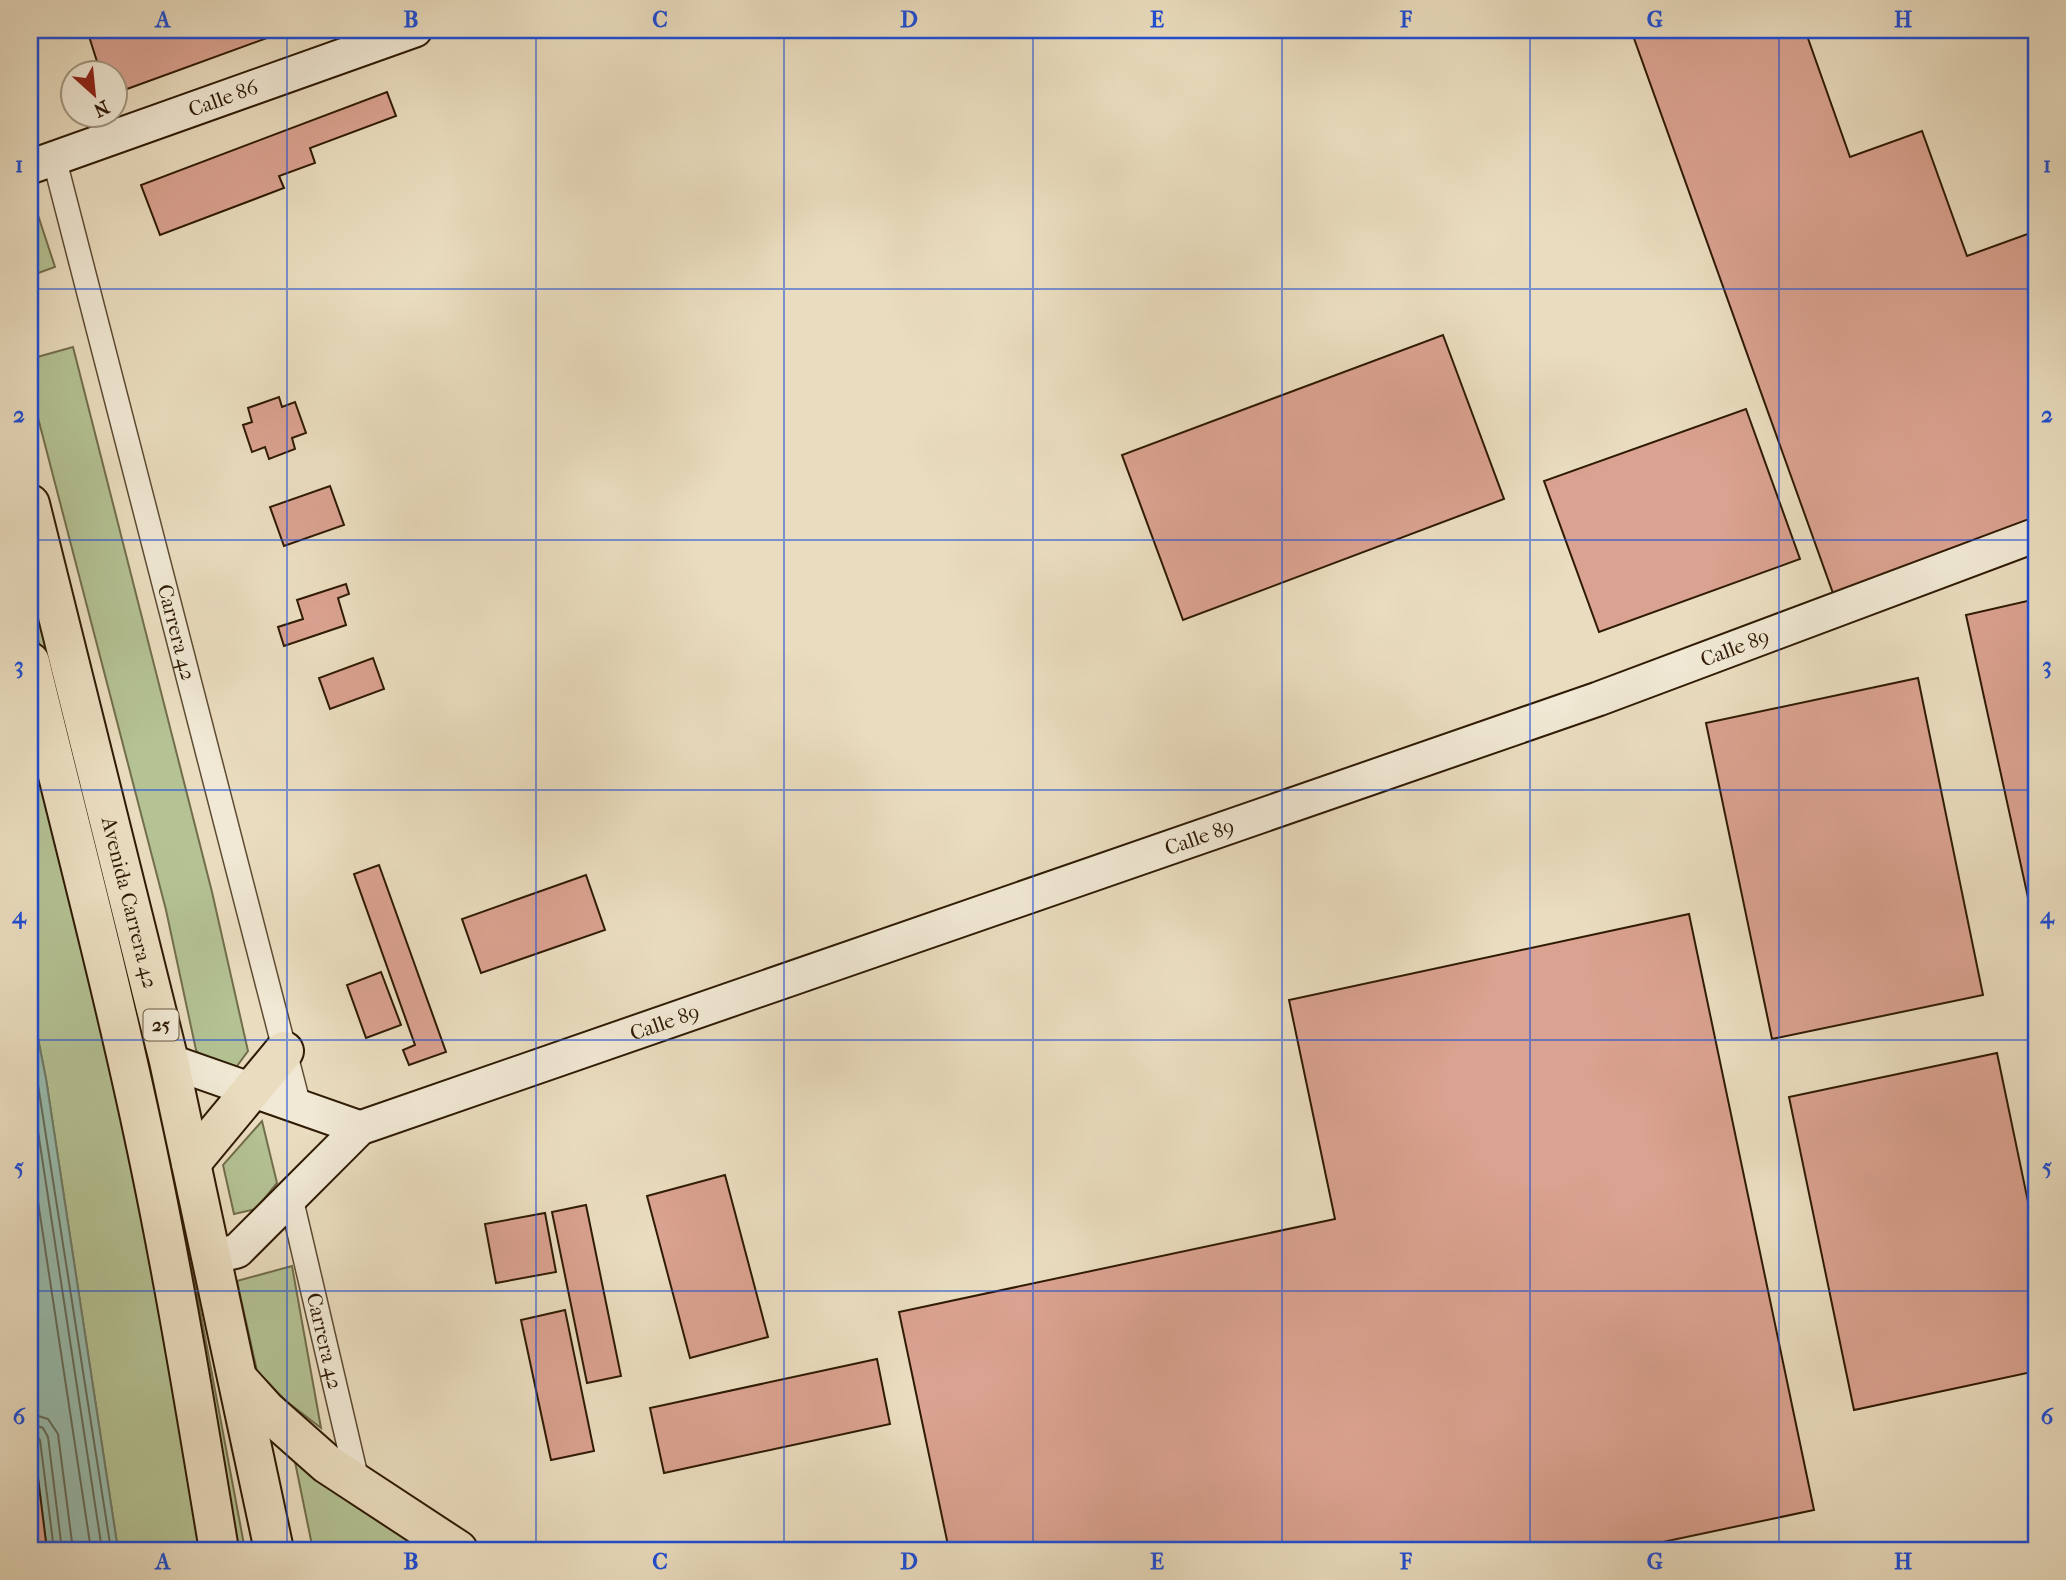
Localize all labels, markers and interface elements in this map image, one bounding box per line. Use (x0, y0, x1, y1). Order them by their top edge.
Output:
text: A (154, 6, 172, 33)
text: B (404, 6, 419, 33)
text: C (652, 6, 668, 33)
text: D (900, 6, 918, 33)
text: E (1150, 6, 1164, 33)
text: F (1399, 6, 1413, 33)
text: G (1647, 6, 1663, 33)
text: H (1894, 6, 1912, 33)
north arrow (60, 60, 130, 130)
street label: Calle 86 (185, 75, 262, 122)
text: N (89, 95, 113, 122)
text: 1 (15, 151, 23, 178)
text: 1 (2043, 151, 2051, 178)
text: 2 (13, 401, 25, 428)
text: 2 (2041, 401, 2053, 428)
street label: Carrera 42 (153, 582, 201, 683)
street label: Calle 89 (1697, 624, 1773, 672)
text: 3 (14, 652, 24, 679)
text: 3 (2042, 652, 2052, 679)
street label: Avenida Carrera 42 (96, 814, 163, 991)
street label: Calle 89 (1162, 814, 1237, 860)
text: 4 (11, 902, 27, 929)
text: 4 (2039, 902, 2055, 929)
street label: Calle 89 (627, 999, 702, 1046)
road number: 25 (144, 1009, 178, 1040)
text: 5 (14, 1153, 24, 1180)
text: 5 (2042, 1153, 2052, 1180)
street label: Carrera 42 (302, 1290, 347, 1392)
text: 6 (13, 1403, 26, 1430)
text: 6 (2041, 1403, 2054, 1430)
text: A (154, 1548, 172, 1575)
text: B (404, 1548, 419, 1575)
text: C (652, 1548, 668, 1575)
text: D (900, 1548, 918, 1575)
text: E (1150, 1548, 1164, 1575)
text: F (1399, 1548, 1413, 1575)
text: G (1647, 1548, 1663, 1575)
text: H (1894, 1548, 1912, 1575)

